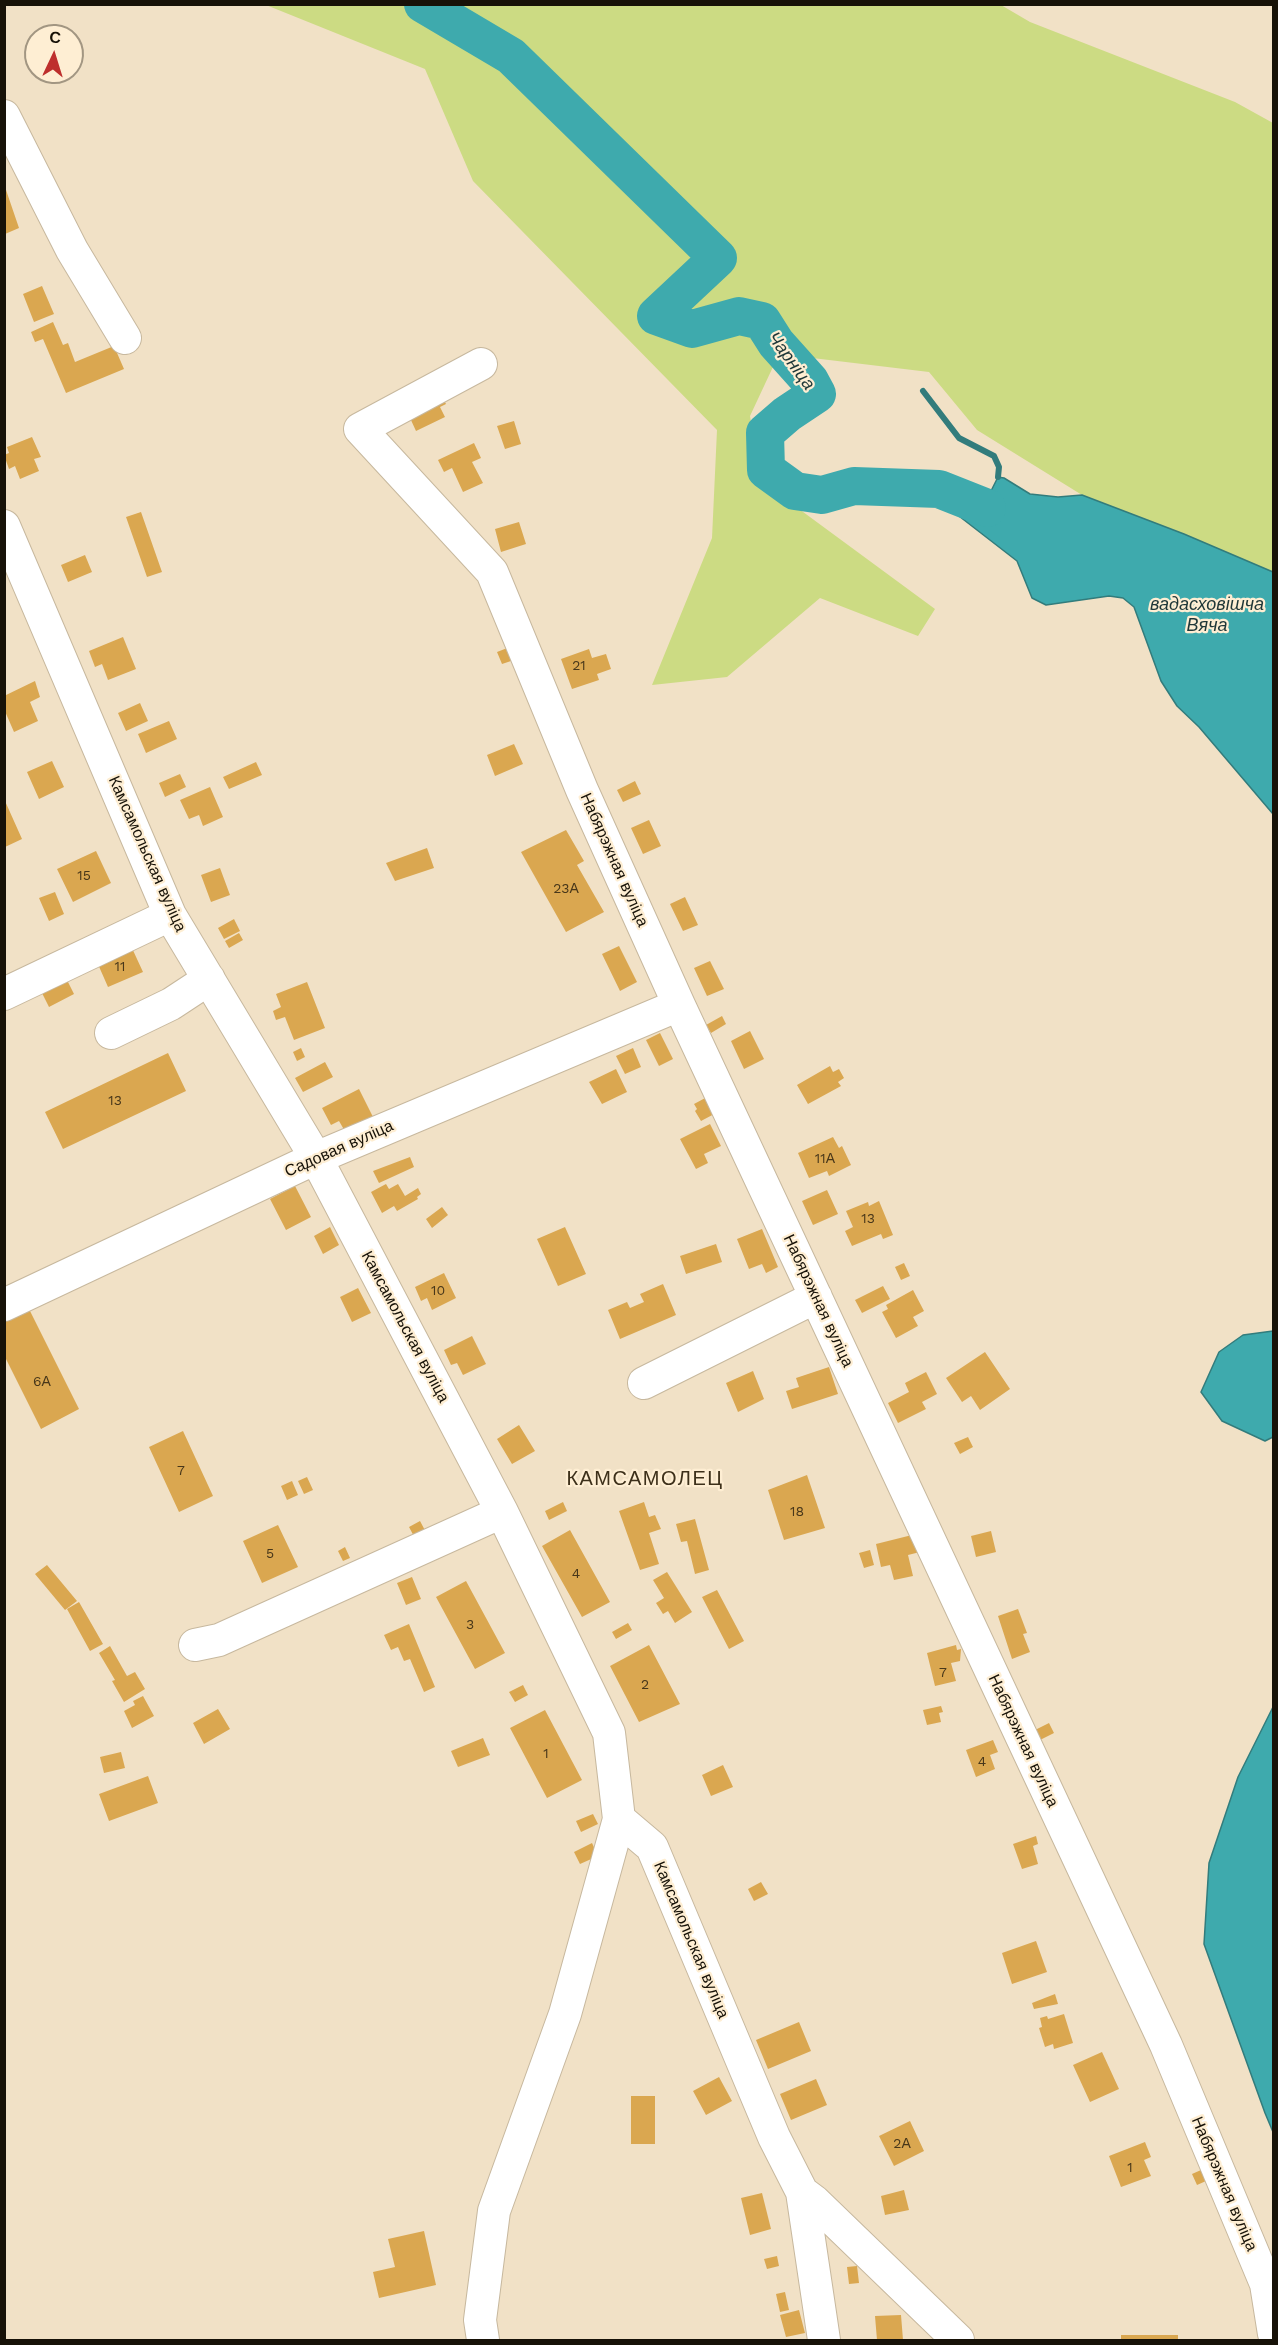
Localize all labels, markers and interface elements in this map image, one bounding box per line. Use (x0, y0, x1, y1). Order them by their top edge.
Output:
north arrow (24, 24, 84, 84)
text: С (49, 28, 62, 47)
water label: Чарніца (763, 328, 819, 394)
water label: вадасховішча Вяча (1150, 594, 1264, 636)
house number: 21 (572, 658, 586, 674)
street label: Камсамольская вуліца (104, 773, 190, 935)
street label: Набярэжная вуліца (576, 790, 652, 930)
house number: 15 (77, 868, 91, 884)
house number: 23А (553, 881, 579, 897)
house number: 11 (115, 959, 125, 975)
house number: 13 (108, 1093, 122, 1109)
street label: Садовая вуліца (282, 1116, 396, 1182)
house number: 11А (815, 1151, 835, 1167)
house number: 13 (861, 1211, 875, 1227)
street label: Набярэжная вуліца (779, 1232, 857, 1370)
street label: Камсамольская вуліца (357, 1248, 453, 1406)
house number: 10 (431, 1283, 445, 1299)
house number: 6А (33, 1374, 51, 1390)
house number: 7 (177, 1463, 185, 1479)
district label: КАМСАМОЛЕЦ (566, 1467, 724, 1491)
house number: 18 (790, 1504, 804, 1520)
house number: 5 (266, 1546, 274, 1562)
house number: 4 (572, 1566, 580, 1582)
house number: 3 (466, 1617, 474, 1633)
house number: 7 (939, 1665, 947, 1681)
street label: Набярэжная вуліца (984, 1672, 1062, 1810)
house number: 2 (641, 1677, 649, 1693)
house number: 1 (543, 1746, 549, 1762)
house number: 4 (978, 1754, 986, 1770)
street label: Камсамольская вуліца (649, 1859, 733, 2021)
street label: Набярэжная вуліца (1187, 2114, 1261, 2254)
house number: 2А (893, 2136, 911, 2152)
house number: 1 (1127, 2160, 1133, 2176)

